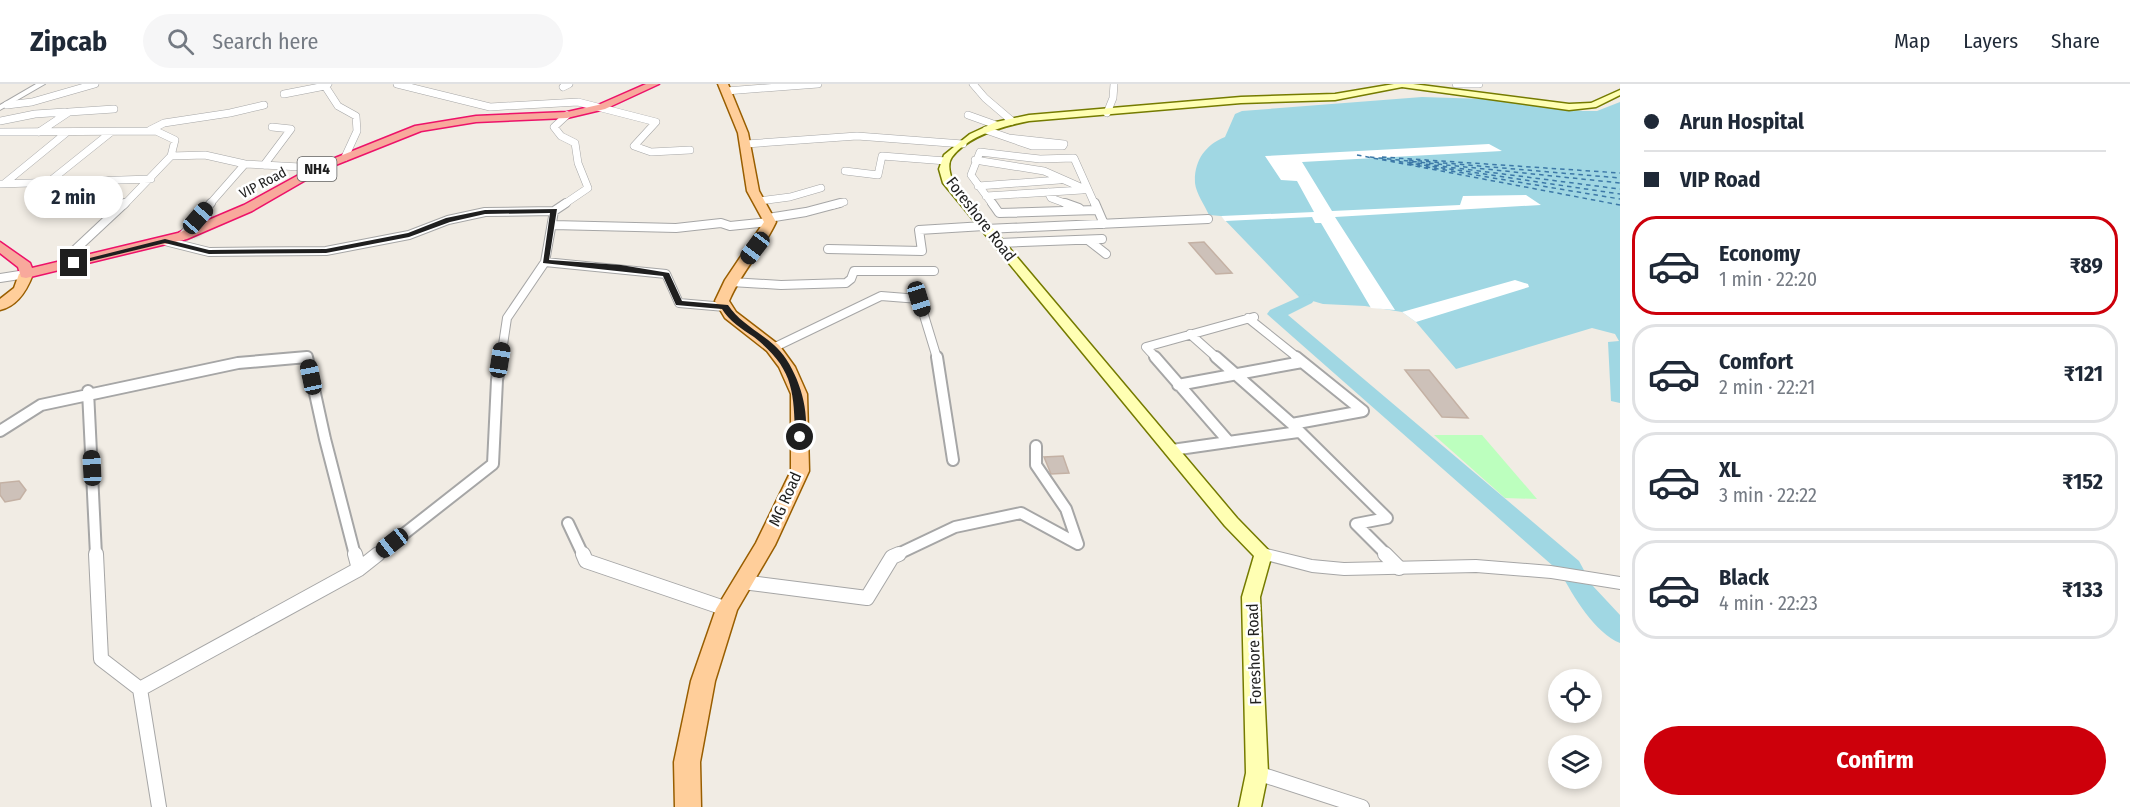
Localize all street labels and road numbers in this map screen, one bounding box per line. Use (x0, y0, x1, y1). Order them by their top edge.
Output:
road number: NH4 (298, 157, 336, 181)
street label: VIP Road (237, 164, 289, 202)
street label: Foreshore Road (942, 173, 1020, 265)
street label: MG Road (765, 469, 805, 529)
street label: Foreshore Road (1243, 603, 1265, 705)

